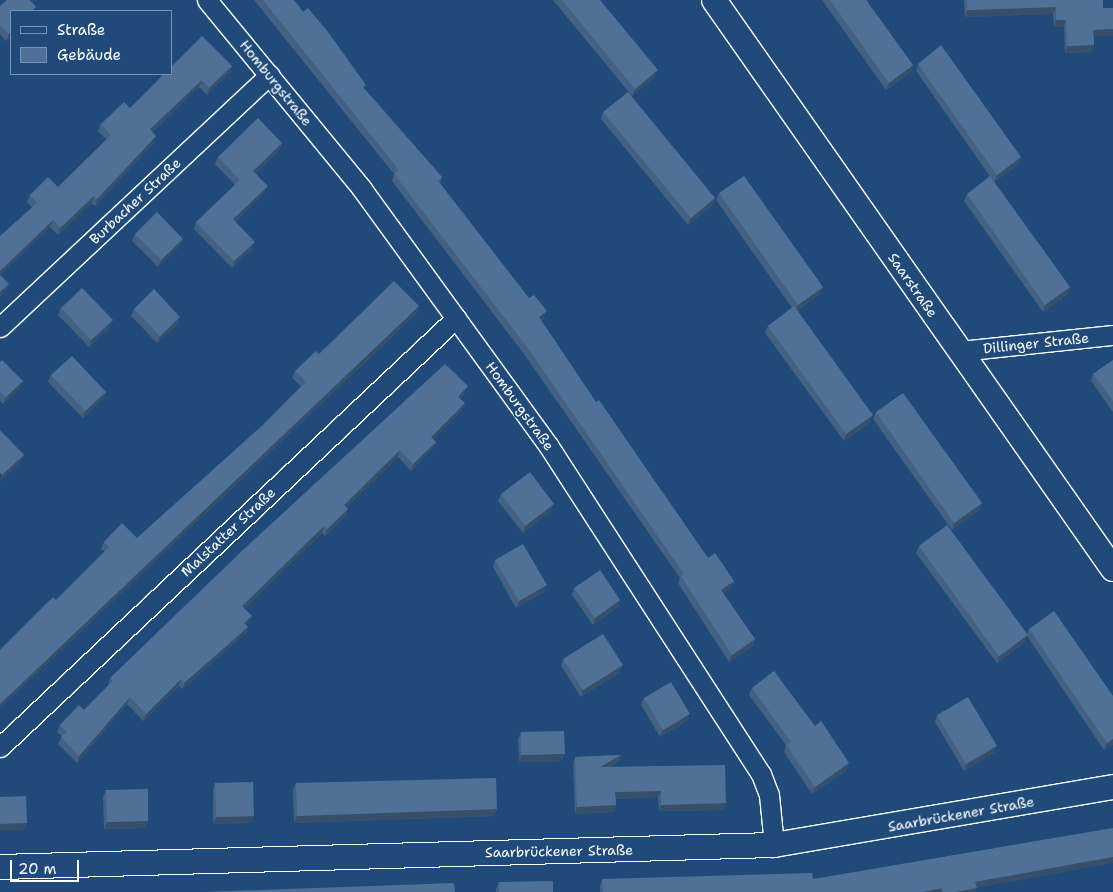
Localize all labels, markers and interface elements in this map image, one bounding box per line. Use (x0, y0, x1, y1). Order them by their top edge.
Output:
legend (10, 10, 172, 75)
text: Straße (57, 20, 105, 40)
street label: Homburgstraße (236, 37, 316, 129)
text: Gebäude (57, 45, 121, 65)
street label: Burbacher Straße (86, 154, 184, 248)
street label: Saarstraße (885, 250, 941, 320)
street label: Dillinger Straße (982, 329, 1090, 357)
street label: Homburgstraße (482, 358, 558, 454)
street label: Malstatter Straße (177, 484, 279, 580)
street label: Saarbrückener Straße (887, 793, 1035, 835)
street label: Saarbrückener Straße (485, 841, 633, 861)
scale bar (12, 850, 81, 882)
text: 20 m (18, 859, 57, 879)

